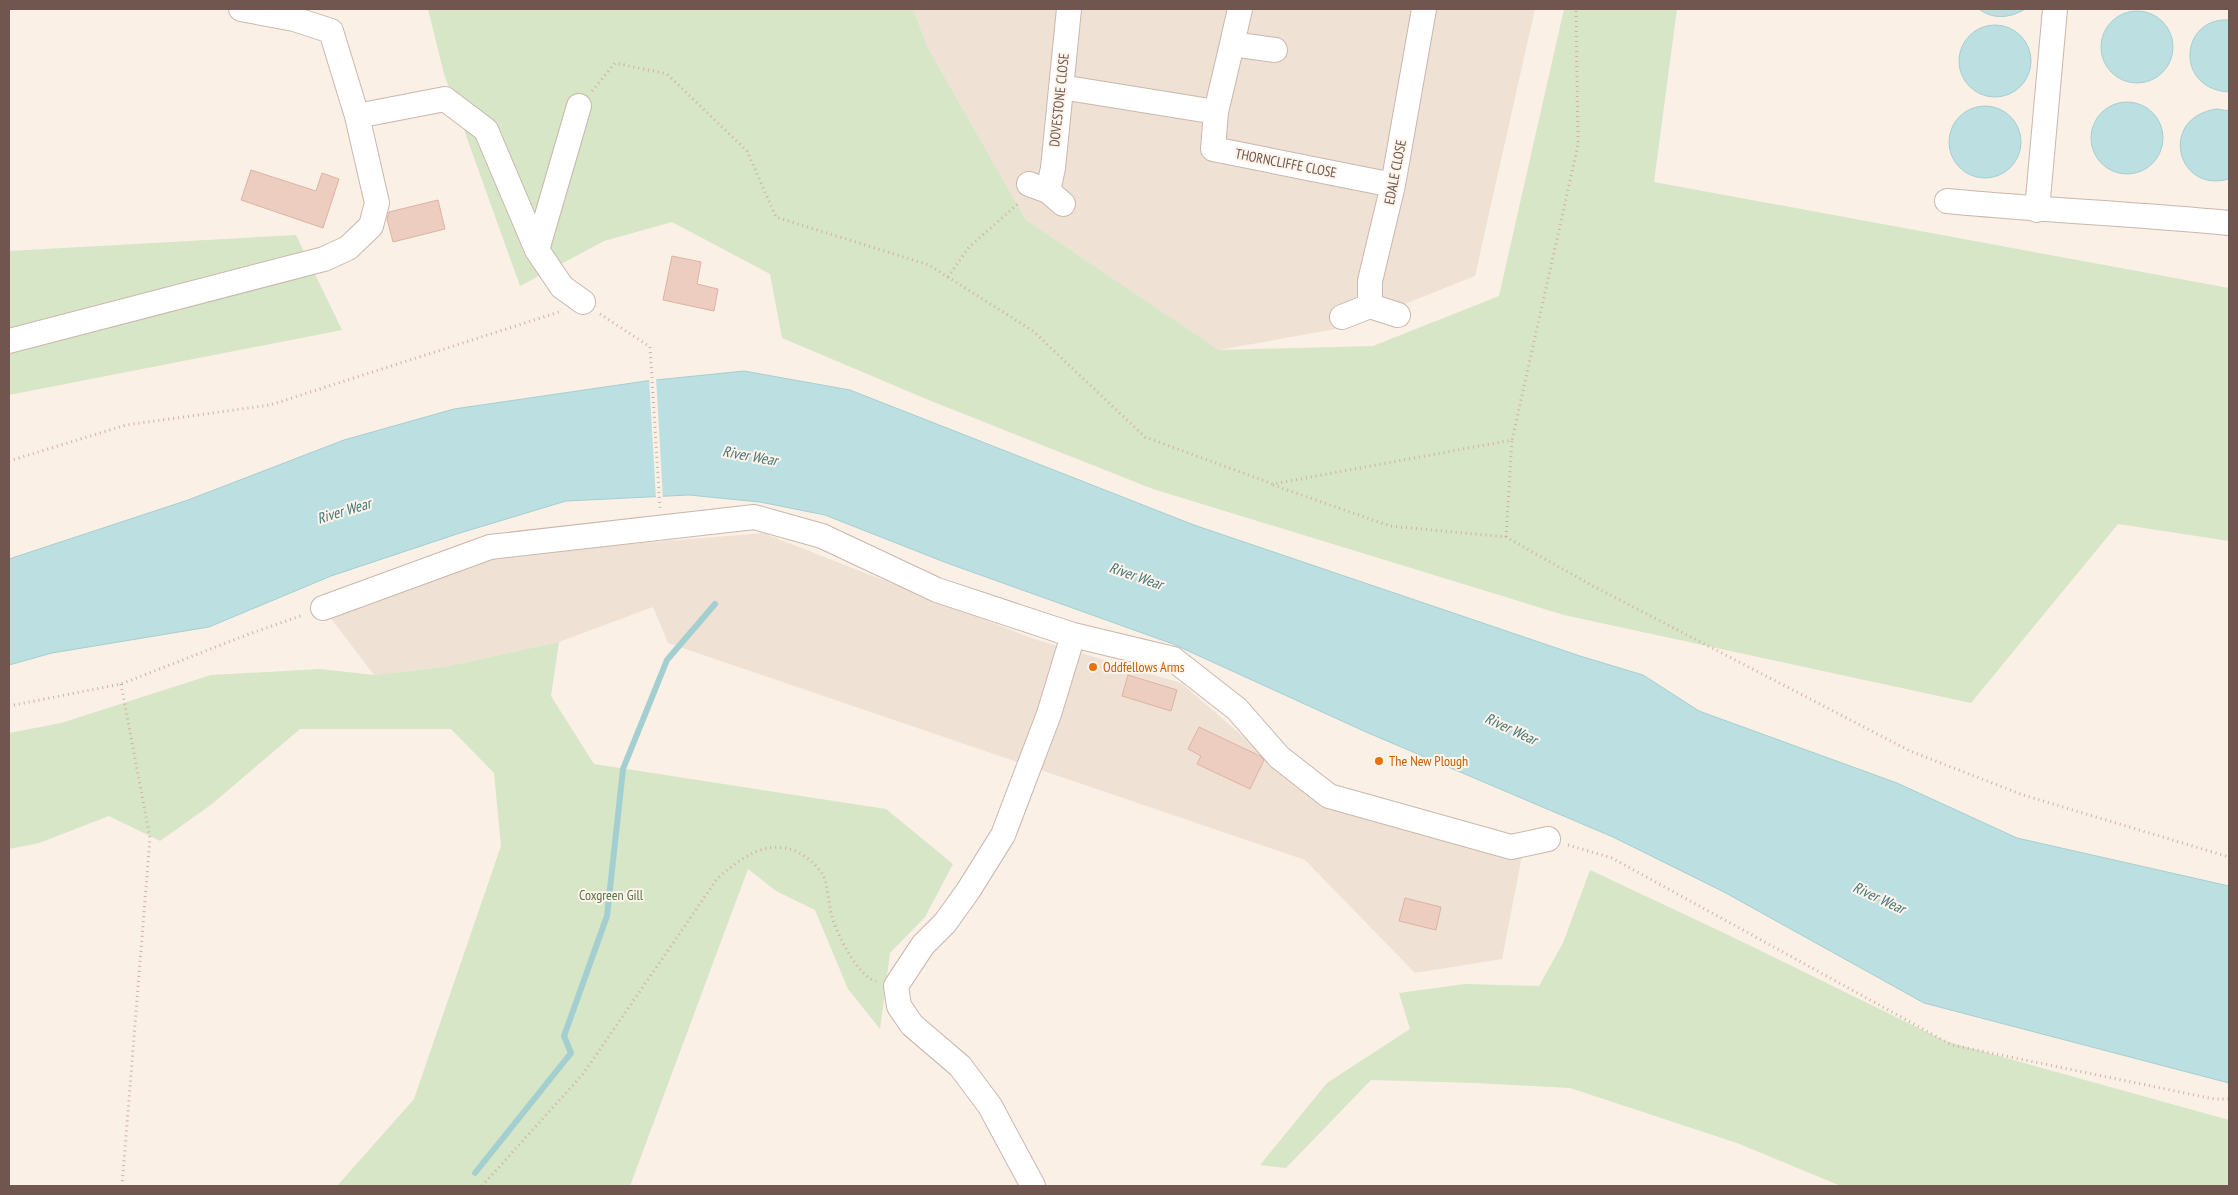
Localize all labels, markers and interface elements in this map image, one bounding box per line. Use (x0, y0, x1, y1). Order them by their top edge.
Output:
street label: DOVESTONE CLOSE (1045, 52, 1073, 148)
street label: EDALE CLOSE (1380, 138, 1410, 206)
street label: THORNCLIFFE CLOSE (1234, 144, 1338, 182)
water label: River Wear (721, 441, 781, 470)
water label: River Wear (315, 493, 375, 528)
water label: River Wear (1107, 558, 1167, 594)
place label: Oddfellows Arms (1103, 658, 1185, 676)
marker: Oddfellows Arms (1087, 661, 1099, 673)
water label: River Wear (1482, 708, 1542, 750)
place label: The New Plough (1389, 752, 1468, 770)
marker: The New Plough (1373, 755, 1385, 767)
water label: River Wear (1850, 877, 1910, 919)
park label: Coxgreen Gill (579, 886, 644, 904)

